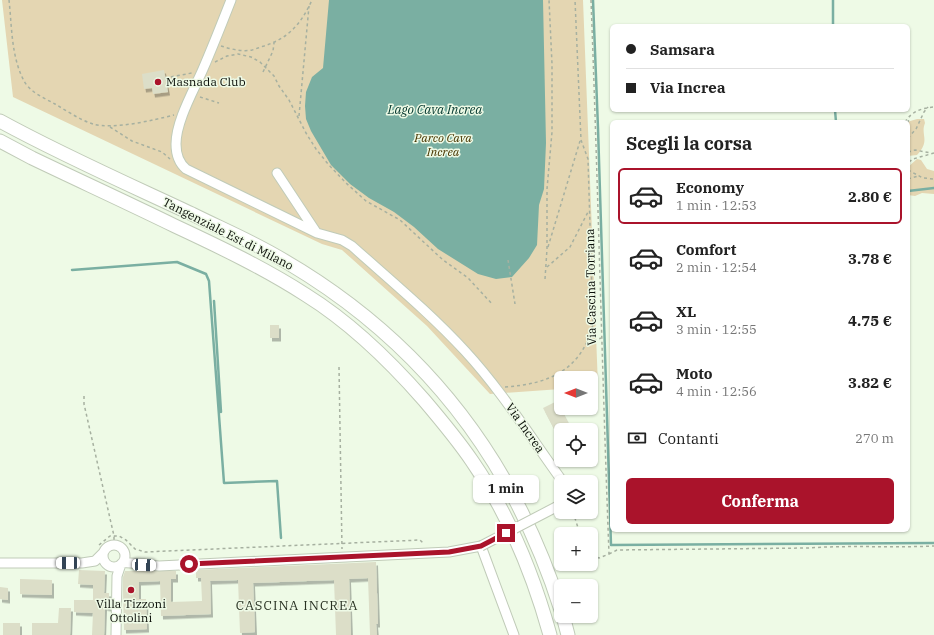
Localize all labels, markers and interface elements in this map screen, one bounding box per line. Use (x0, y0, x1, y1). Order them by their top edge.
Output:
text: Samsara (650, 40, 715, 59)
place label: Masnada Club (166, 74, 246, 89)
marker: Masnada Club (153, 77, 163, 87)
text: Via Increa (650, 78, 726, 97)
water label: Lago Cava Increa (387, 101, 482, 118)
park label: Parco Cava Increa (413, 130, 472, 159)
text: Scegli la corsa (626, 132, 752, 155)
icon: car (628, 178, 664, 214)
text: Economy (676, 178, 744, 197)
text: 2.80 € (848, 187, 892, 206)
street label: Tangenziale Est di Milano (160, 194, 296, 273)
text: 1 min · 12:53 (676, 197, 757, 214)
street label: Via Cascina Torriana (582, 228, 599, 346)
icon: car (628, 240, 664, 276)
text: Comfort (676, 240, 736, 259)
text: 3.78 € (848, 249, 892, 268)
text: 2 min · 12:54 (676, 259, 757, 276)
icon: car (628, 302, 664, 338)
text: XL (676, 302, 696, 321)
text: 4.75 € (848, 311, 892, 330)
text: 3 min · 12:55 (676, 321, 757, 338)
icon: car (628, 364, 664, 400)
text: Moto (676, 364, 713, 383)
north arrow (554, 371, 598, 415)
map controls (554, 371, 598, 623)
text: 3.82 € (848, 373, 892, 392)
text: 4 min · 12:56 (676, 383, 757, 400)
street label: Via Increa (503, 400, 548, 456)
button: locate (554, 423, 598, 467)
icon: cash (626, 427, 648, 449)
text: Contanti (658, 429, 719, 448)
text: 270 m (855, 430, 894, 447)
callout: 1 min (473, 475, 539, 503)
button: layers (554, 475, 598, 519)
button: Conferma (626, 478, 894, 524)
text: 1 min (488, 480, 524, 497)
route end (497, 524, 515, 542)
button: + (554, 527, 598, 571)
route start (180, 555, 198, 573)
car (56, 557, 80, 569)
car (132, 558, 156, 572)
button: − (554, 579, 598, 623)
marker: Villa Tizzoni Ottolini (126, 585, 136, 595)
place label: Villa Tizzoni Ottolini (96, 596, 166, 625)
district label: CASCINA INCREA (236, 597, 358, 614)

